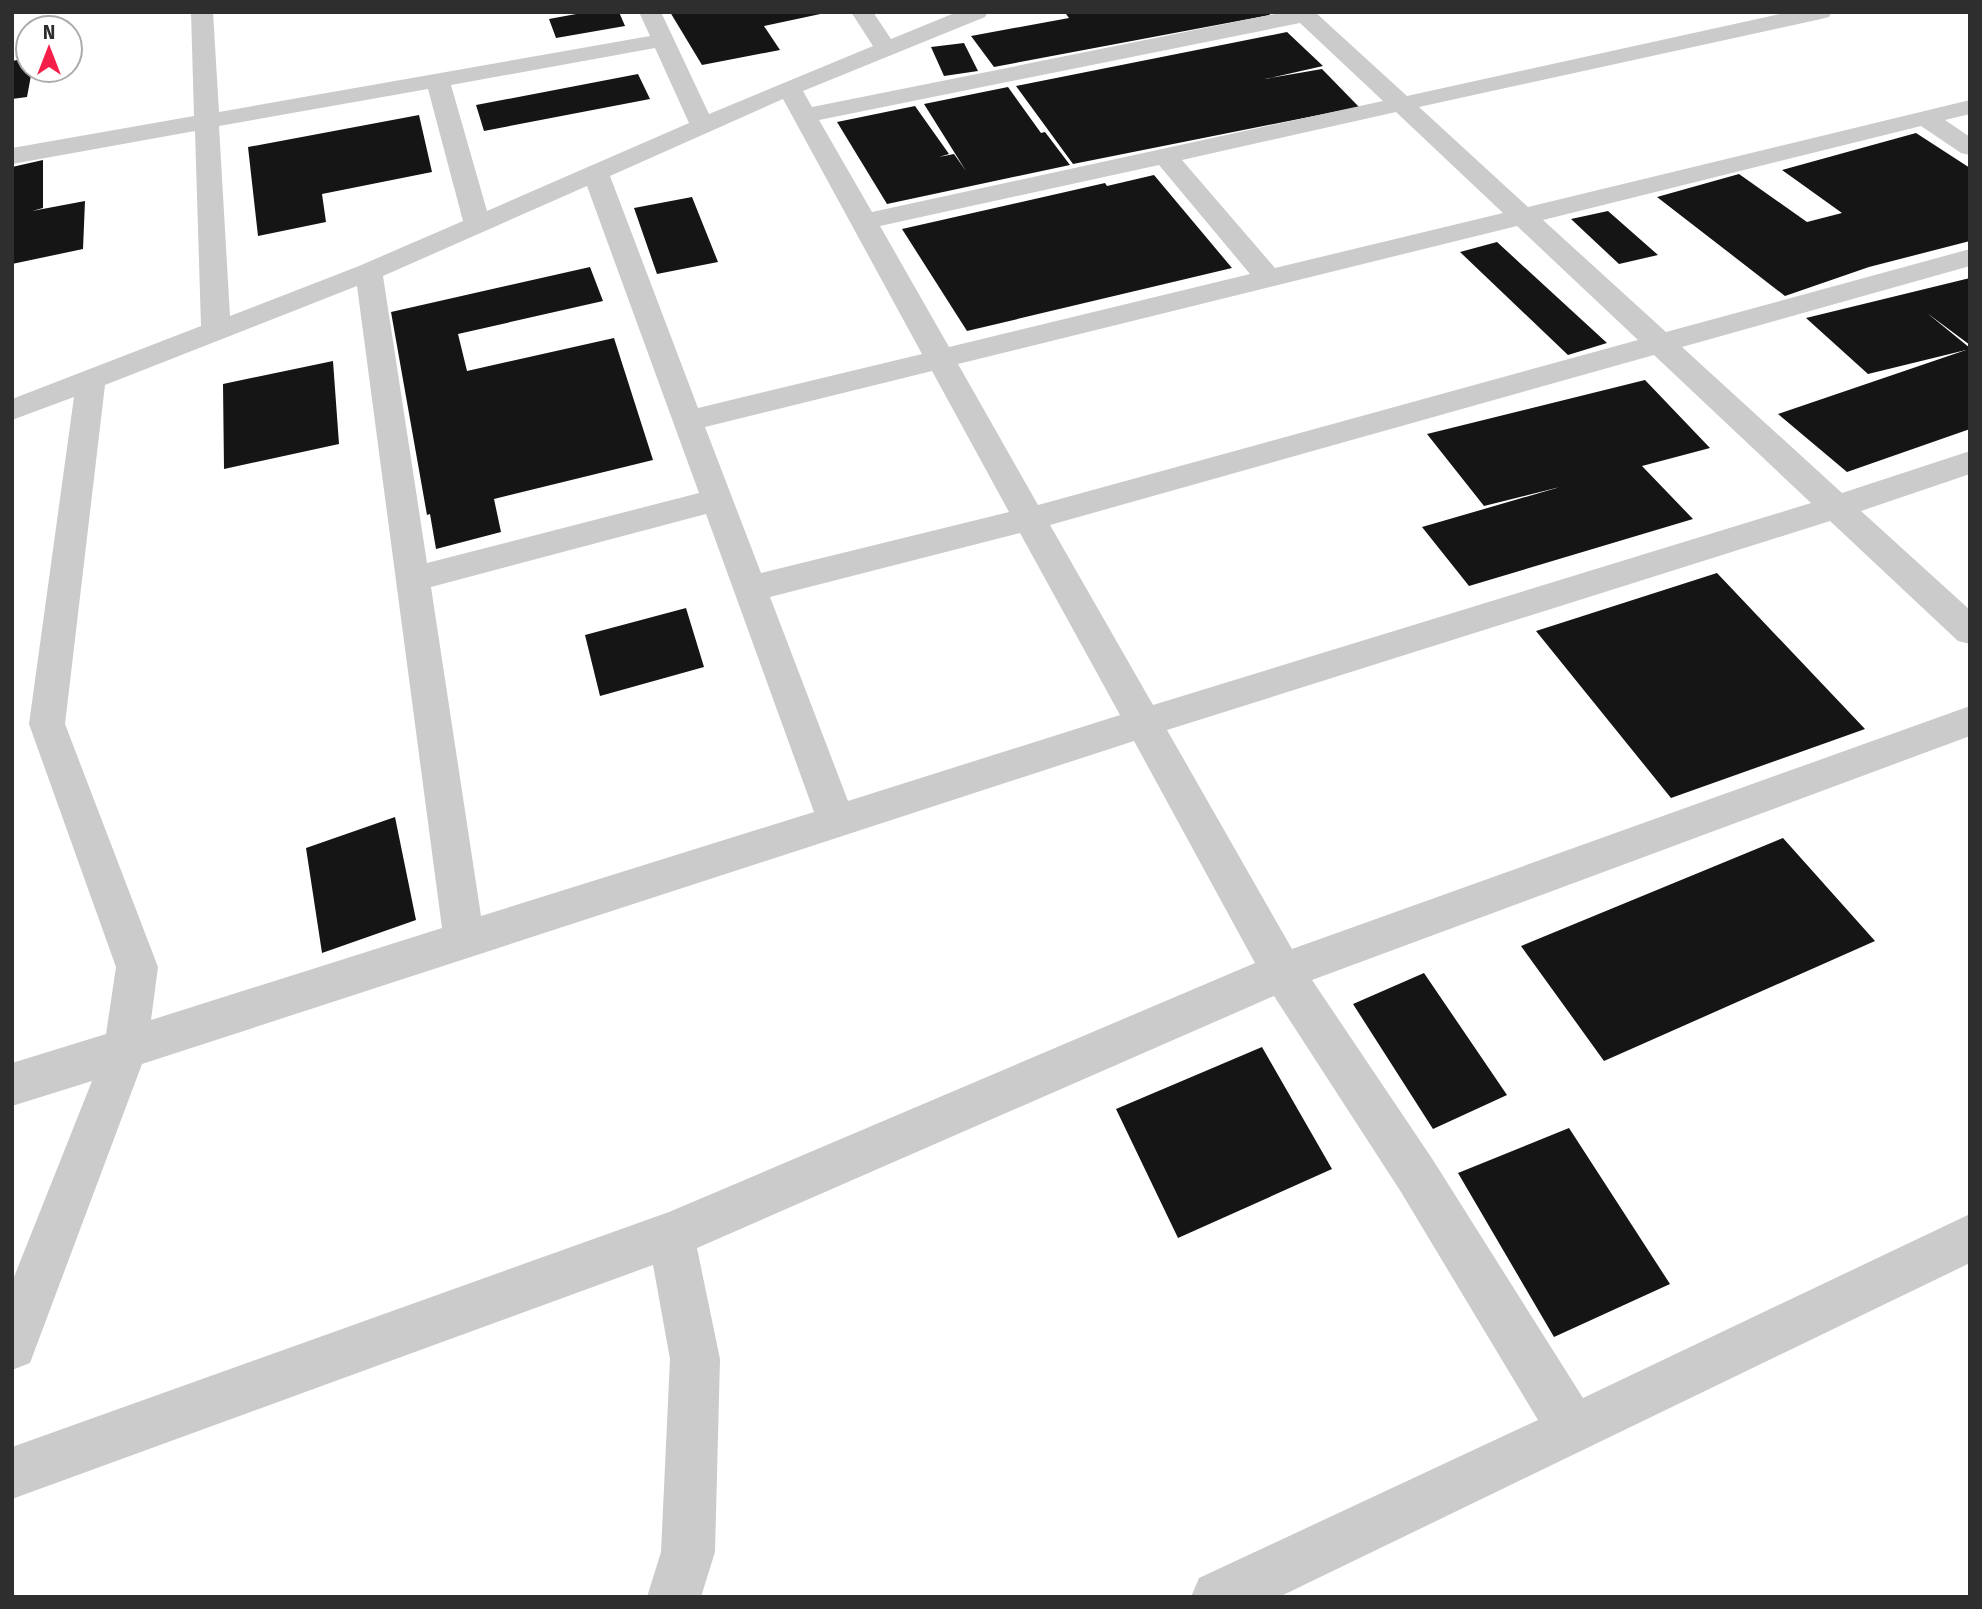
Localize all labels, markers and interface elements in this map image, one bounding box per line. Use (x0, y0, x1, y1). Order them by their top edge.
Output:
north arrow (14, 14, 84, 84)
text: N (43, 21, 55, 44)

